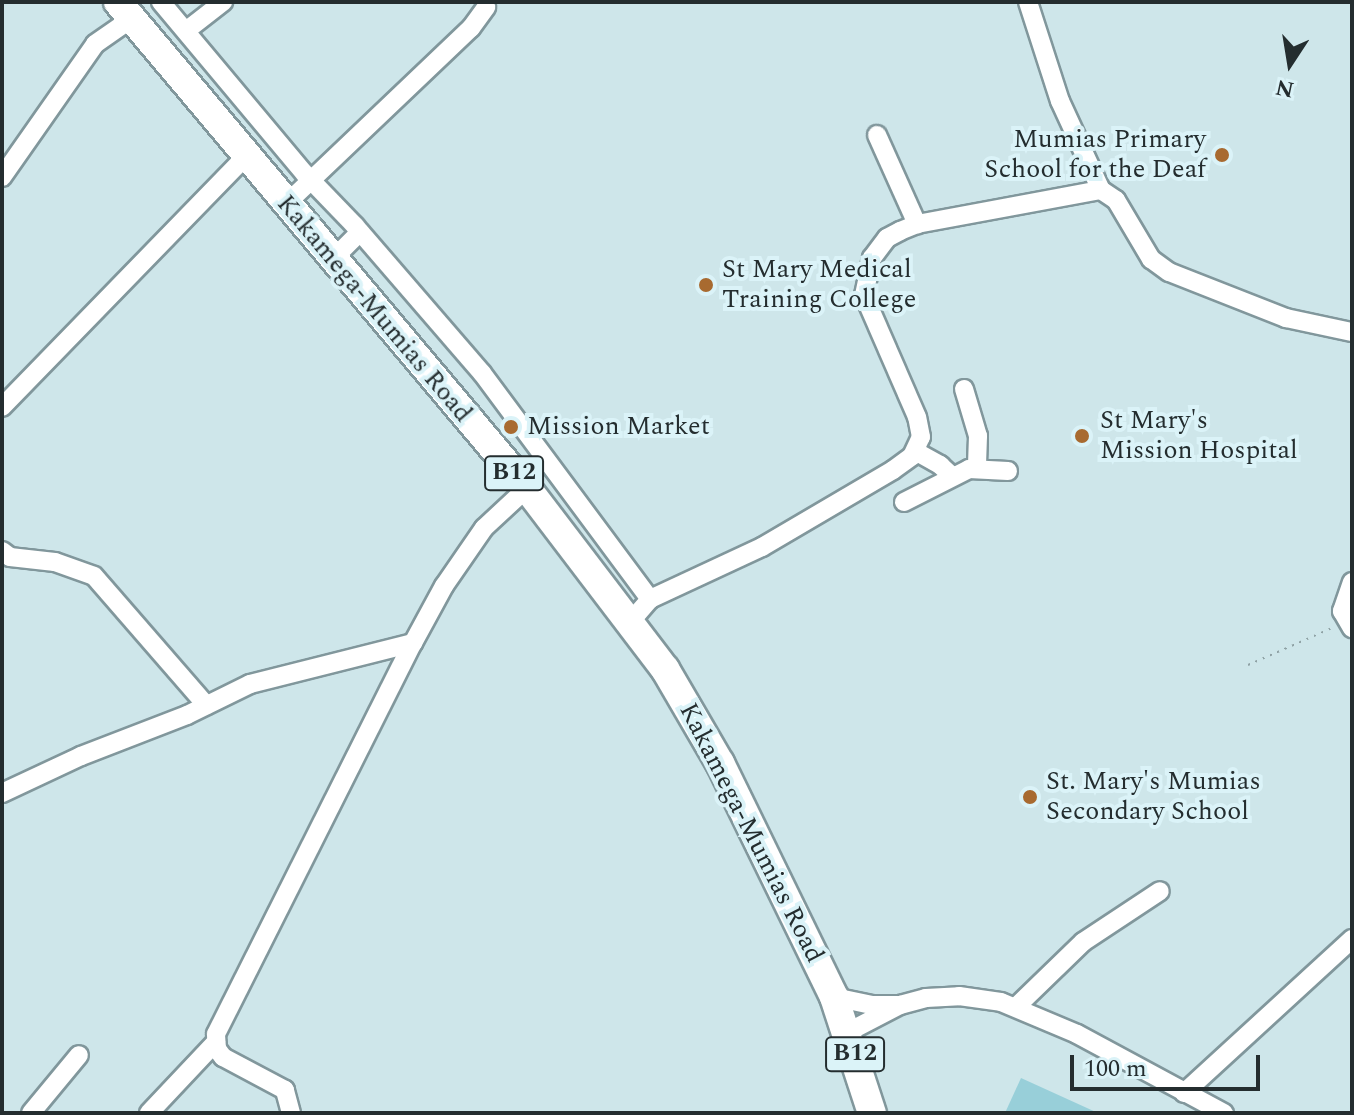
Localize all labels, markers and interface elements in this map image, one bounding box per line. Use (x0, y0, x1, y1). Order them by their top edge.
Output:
north arrow (1250, 24, 1330, 104)
text: N (1273, 70, 1297, 106)
place label: Mumias Primary School for the Deaf (984, 124, 1206, 186)
marker: Mumias Primary School for the Deaf (1213, 146, 1231, 164)
street label: Kakamega-Mumias Road (270, 189, 478, 429)
place label: St Mary Medical Training College (722, 254, 916, 316)
marker: St Mary Medical Training College (697, 276, 715, 294)
place label: St Mary's Mission Hospital (1100, 405, 1298, 466)
place label: Mission Market (527, 411, 710, 443)
marker: Mission Market (502, 418, 520, 436)
marker: St Mary's Mission Hospital (1071, 425, 1093, 447)
road number: B12 (484, 453, 544, 493)
street label: Kakamega-Mumias Road (672, 698, 830, 968)
place label: St. Mary's Mumias Secondary School (1046, 766, 1261, 828)
marker: St. Mary's Mumias Secondary School (1021, 788, 1039, 806)
road number: B12 (825, 1034, 885, 1074)
scale bar (1074, 1039, 1264, 1089)
text: 100 m (1084, 1051, 1147, 1087)

